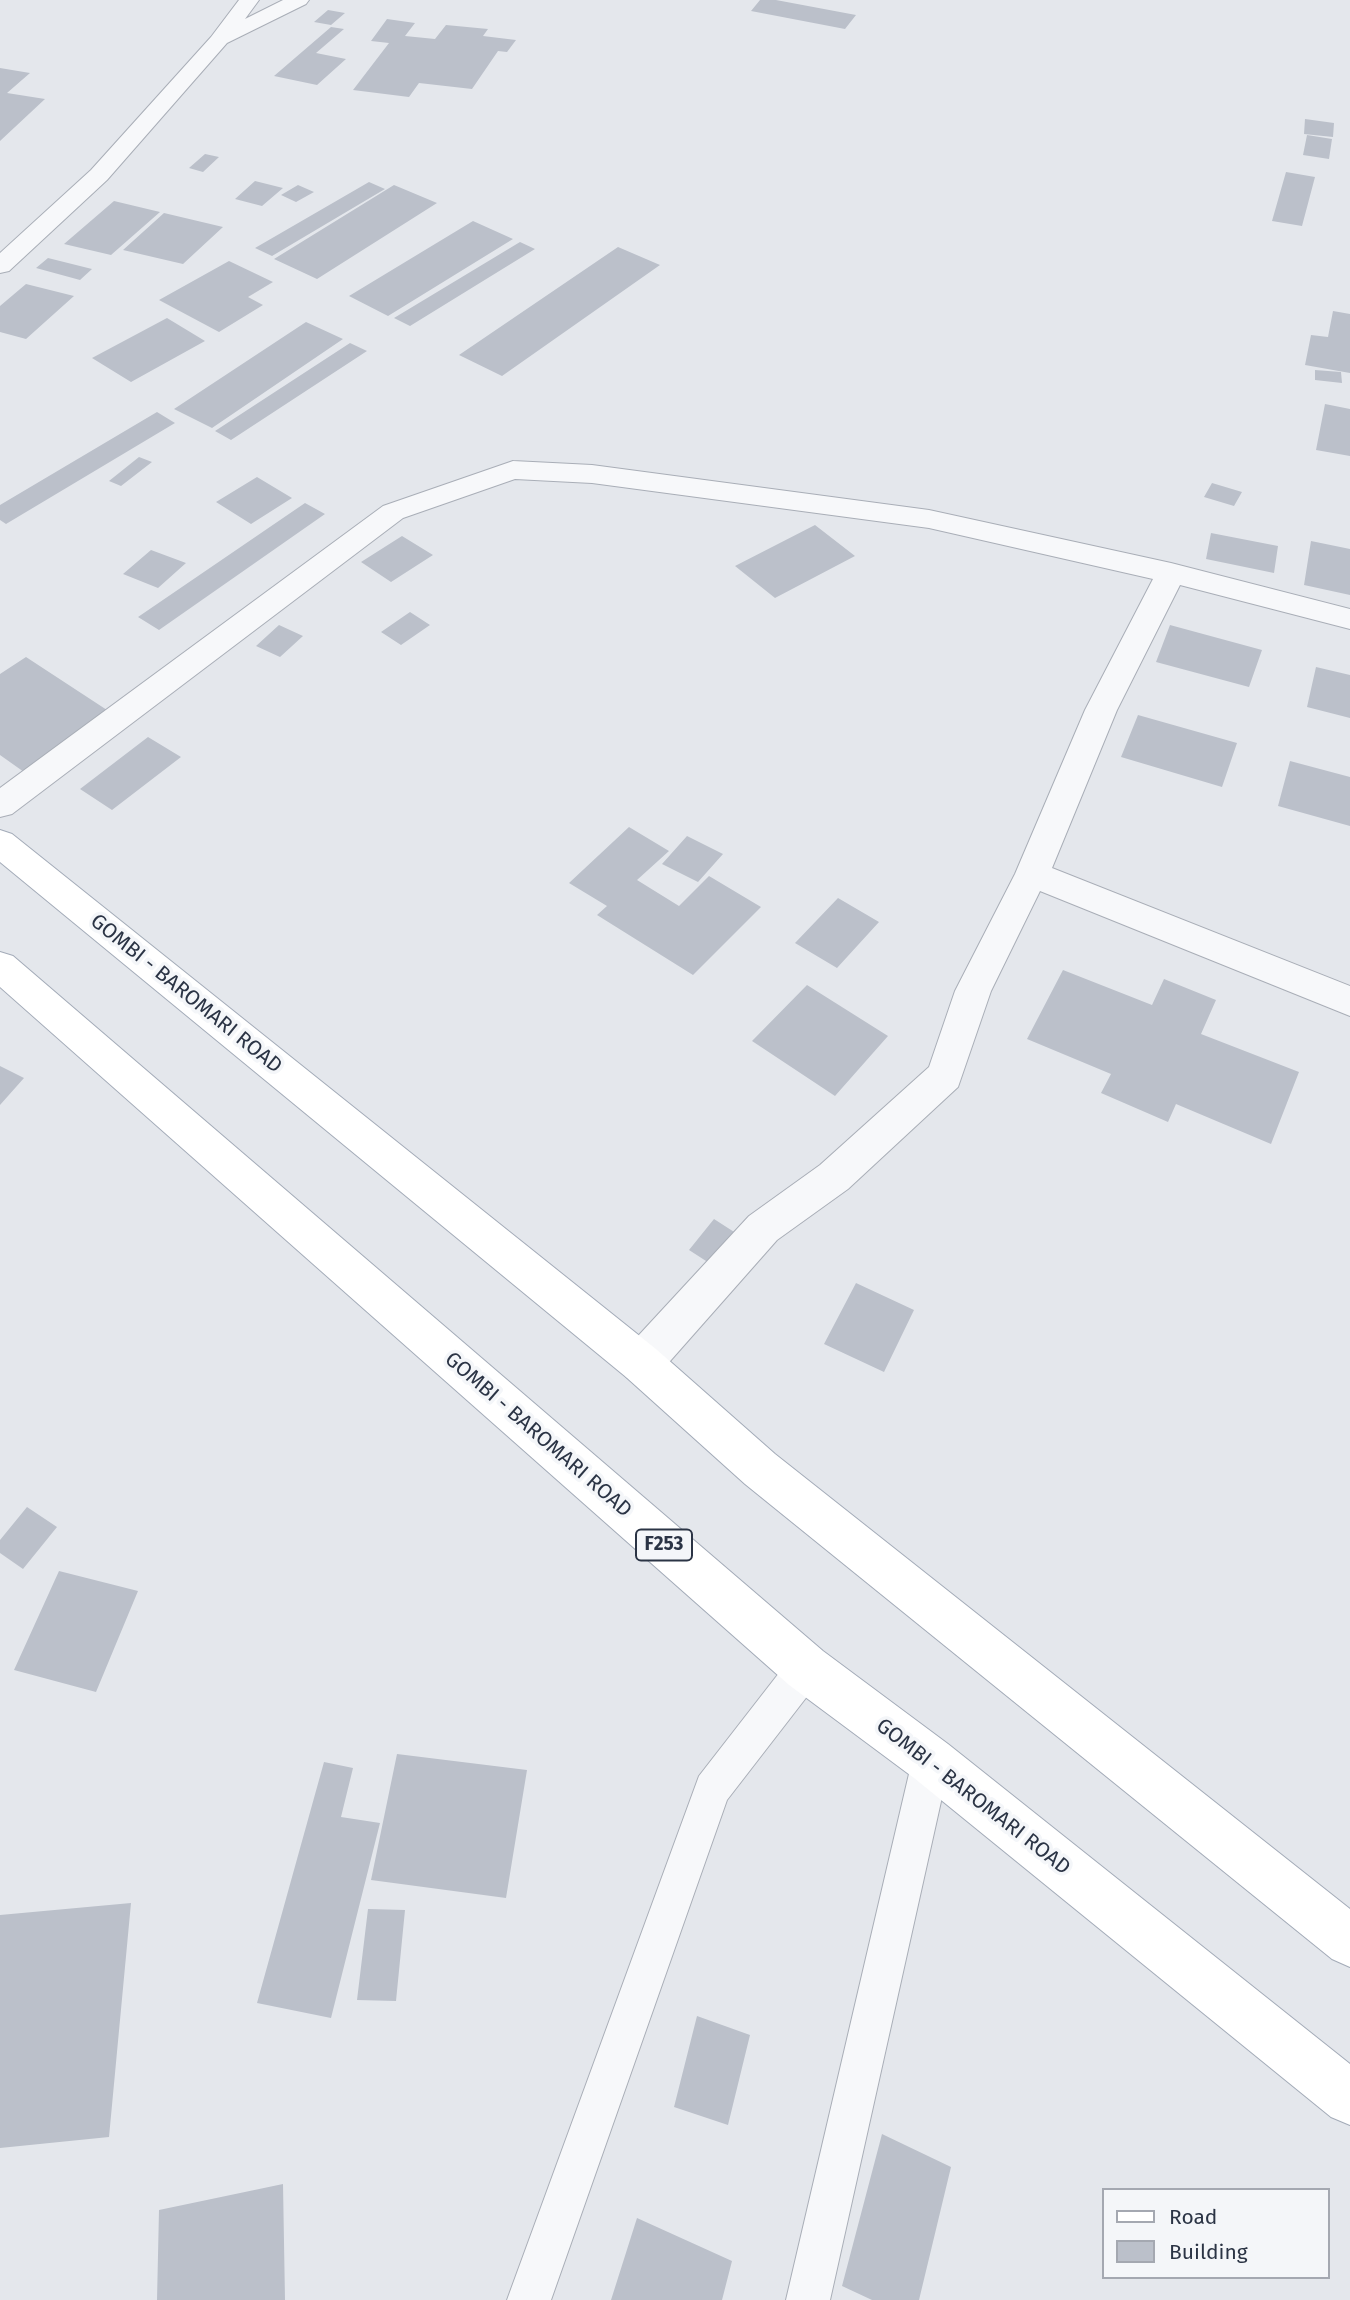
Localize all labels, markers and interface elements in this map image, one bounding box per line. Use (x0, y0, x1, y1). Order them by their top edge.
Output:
street label: GOMBI - BAROMARI ROAD (85, 909, 287, 1079)
street label: GOMBI - BAROMARI ROAD (439, 1347, 637, 1523)
road number: F253 (636, 1530, 692, 1560)
street label: GOMBI - BAROMARI ROAD (871, 1713, 1075, 1881)
legend (1102, 2188, 1329, 2279)
text: Road (1169, 2204, 1217, 2230)
text: Building (1169, 2239, 1248, 2265)

